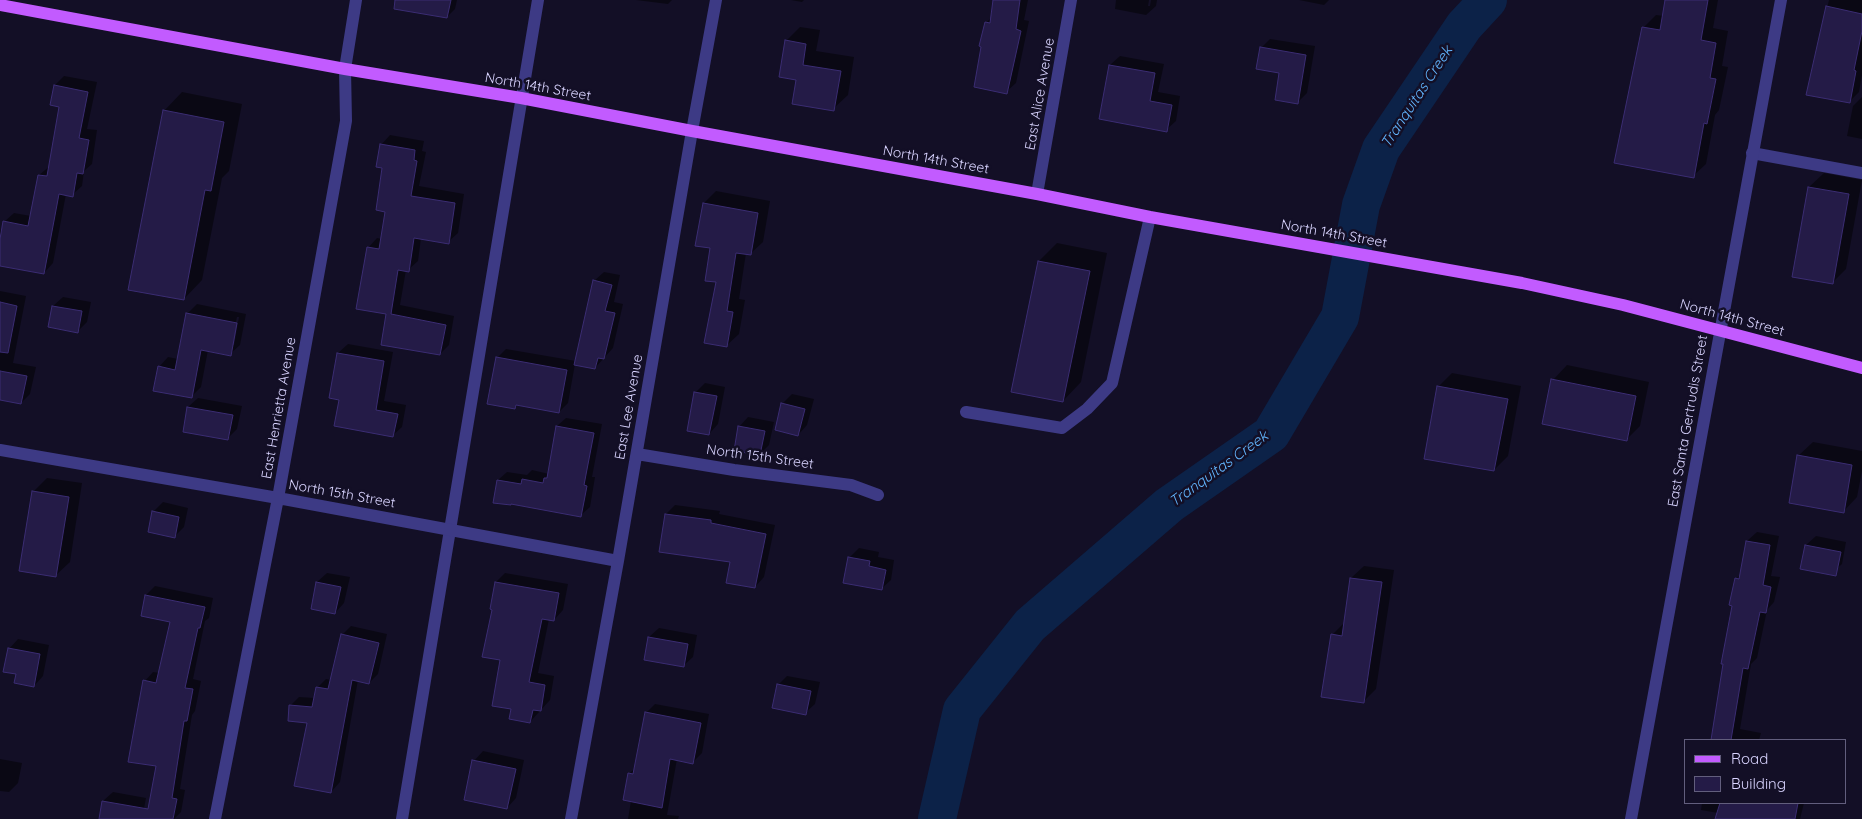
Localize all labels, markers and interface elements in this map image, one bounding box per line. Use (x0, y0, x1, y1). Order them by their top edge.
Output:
street label: East Alice Avenue (1022, 37, 1058, 151)
water label: Tranquitas Creek (1377, 43, 1457, 151)
street label: North 14th Street (484, 69, 592, 105)
street label: North 14th Street (882, 142, 990, 178)
street label: North 14th Street (1280, 216, 1388, 252)
street label: North 14th Street (1678, 296, 1786, 340)
street label: East Santa Gertrudis Street (1665, 334, 1711, 508)
street label: East Henrietta Avenue (258, 336, 300, 480)
street label: East Lee Avenue (611, 353, 647, 461)
water label: Tranquitas Creek (1166, 427, 1272, 511)
street label: North 15th Street (705, 441, 815, 473)
street label: North 15th Street (287, 476, 397, 512)
legend (1684, 739, 1847, 804)
text: Road (1731, 749, 1768, 768)
text: Building (1731, 774, 1786, 793)

